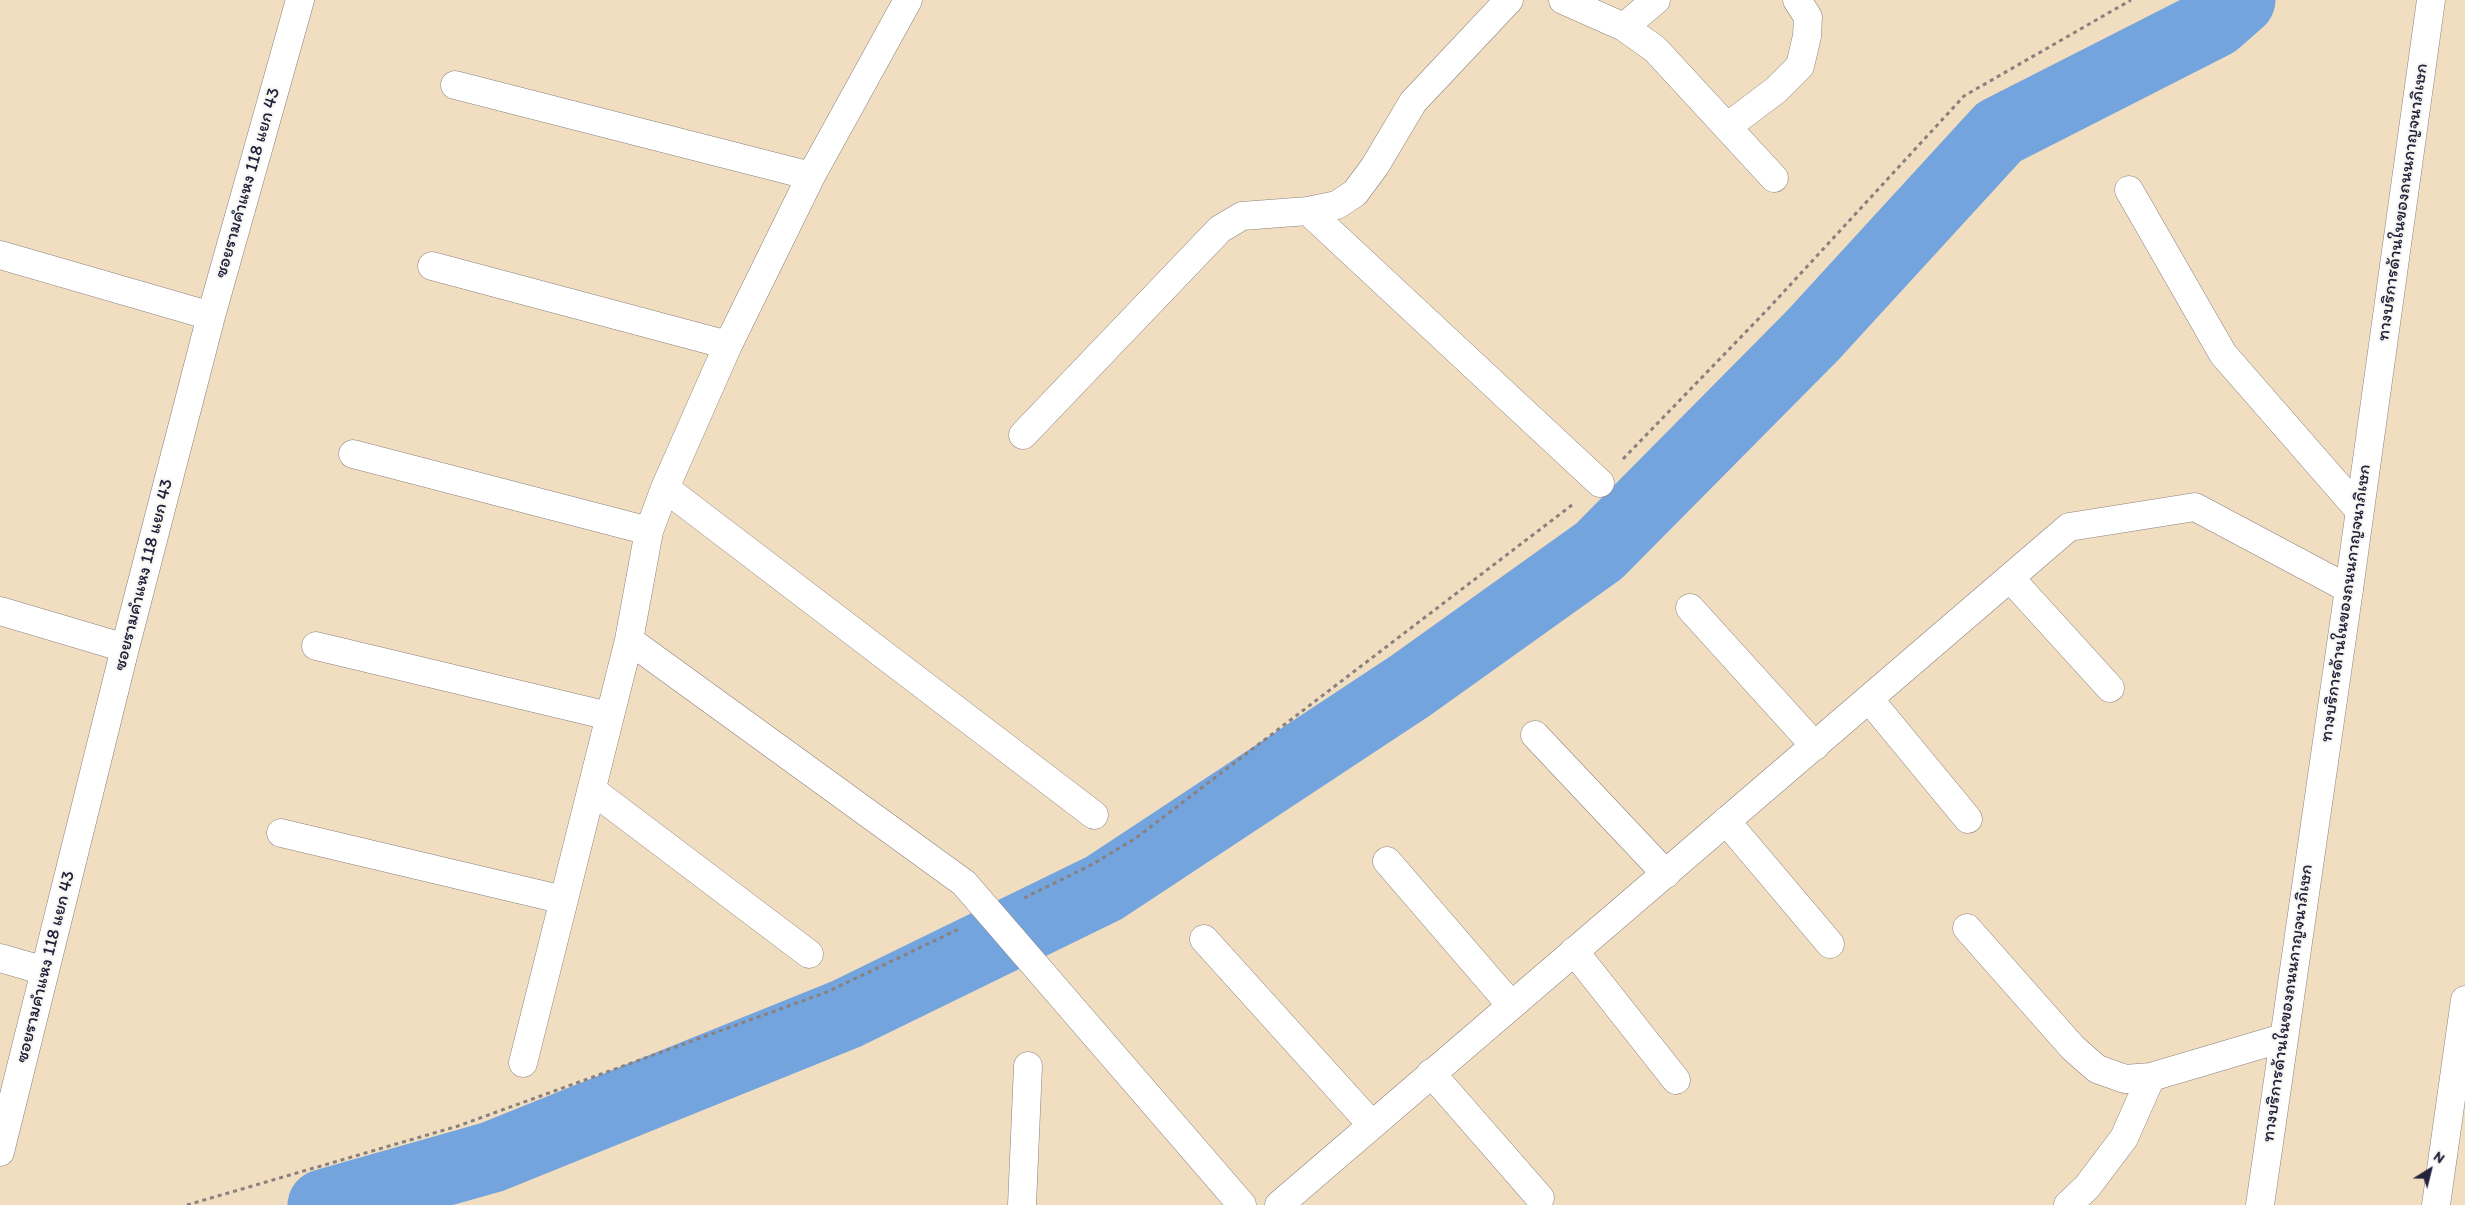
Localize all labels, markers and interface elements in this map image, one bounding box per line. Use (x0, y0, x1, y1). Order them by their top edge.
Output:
street label: ทางบริการด้านในของถนนกาญจนาภิเษก (2373, 62, 2433, 342)
street label: ซอยรามคำแหง 118 แยก 43 (210, 85, 286, 281)
street label: ทางบริการด้านในของถนนกาญจนาภิเษก (2316, 463, 2376, 743)
street label: ซอยรามคำแหง 118 แยก 43 (110, 477, 178, 673)
street label: ทางบริการด้านในของถนนกาญจนาภิเษก (2258, 863, 2318, 1143)
street label: ซอยรามคำแหง 118 แยก 43 (12, 869, 80, 1065)
north arrow (2405, 1145, 2455, 1195)
text: N (2430, 1148, 2448, 1167)

